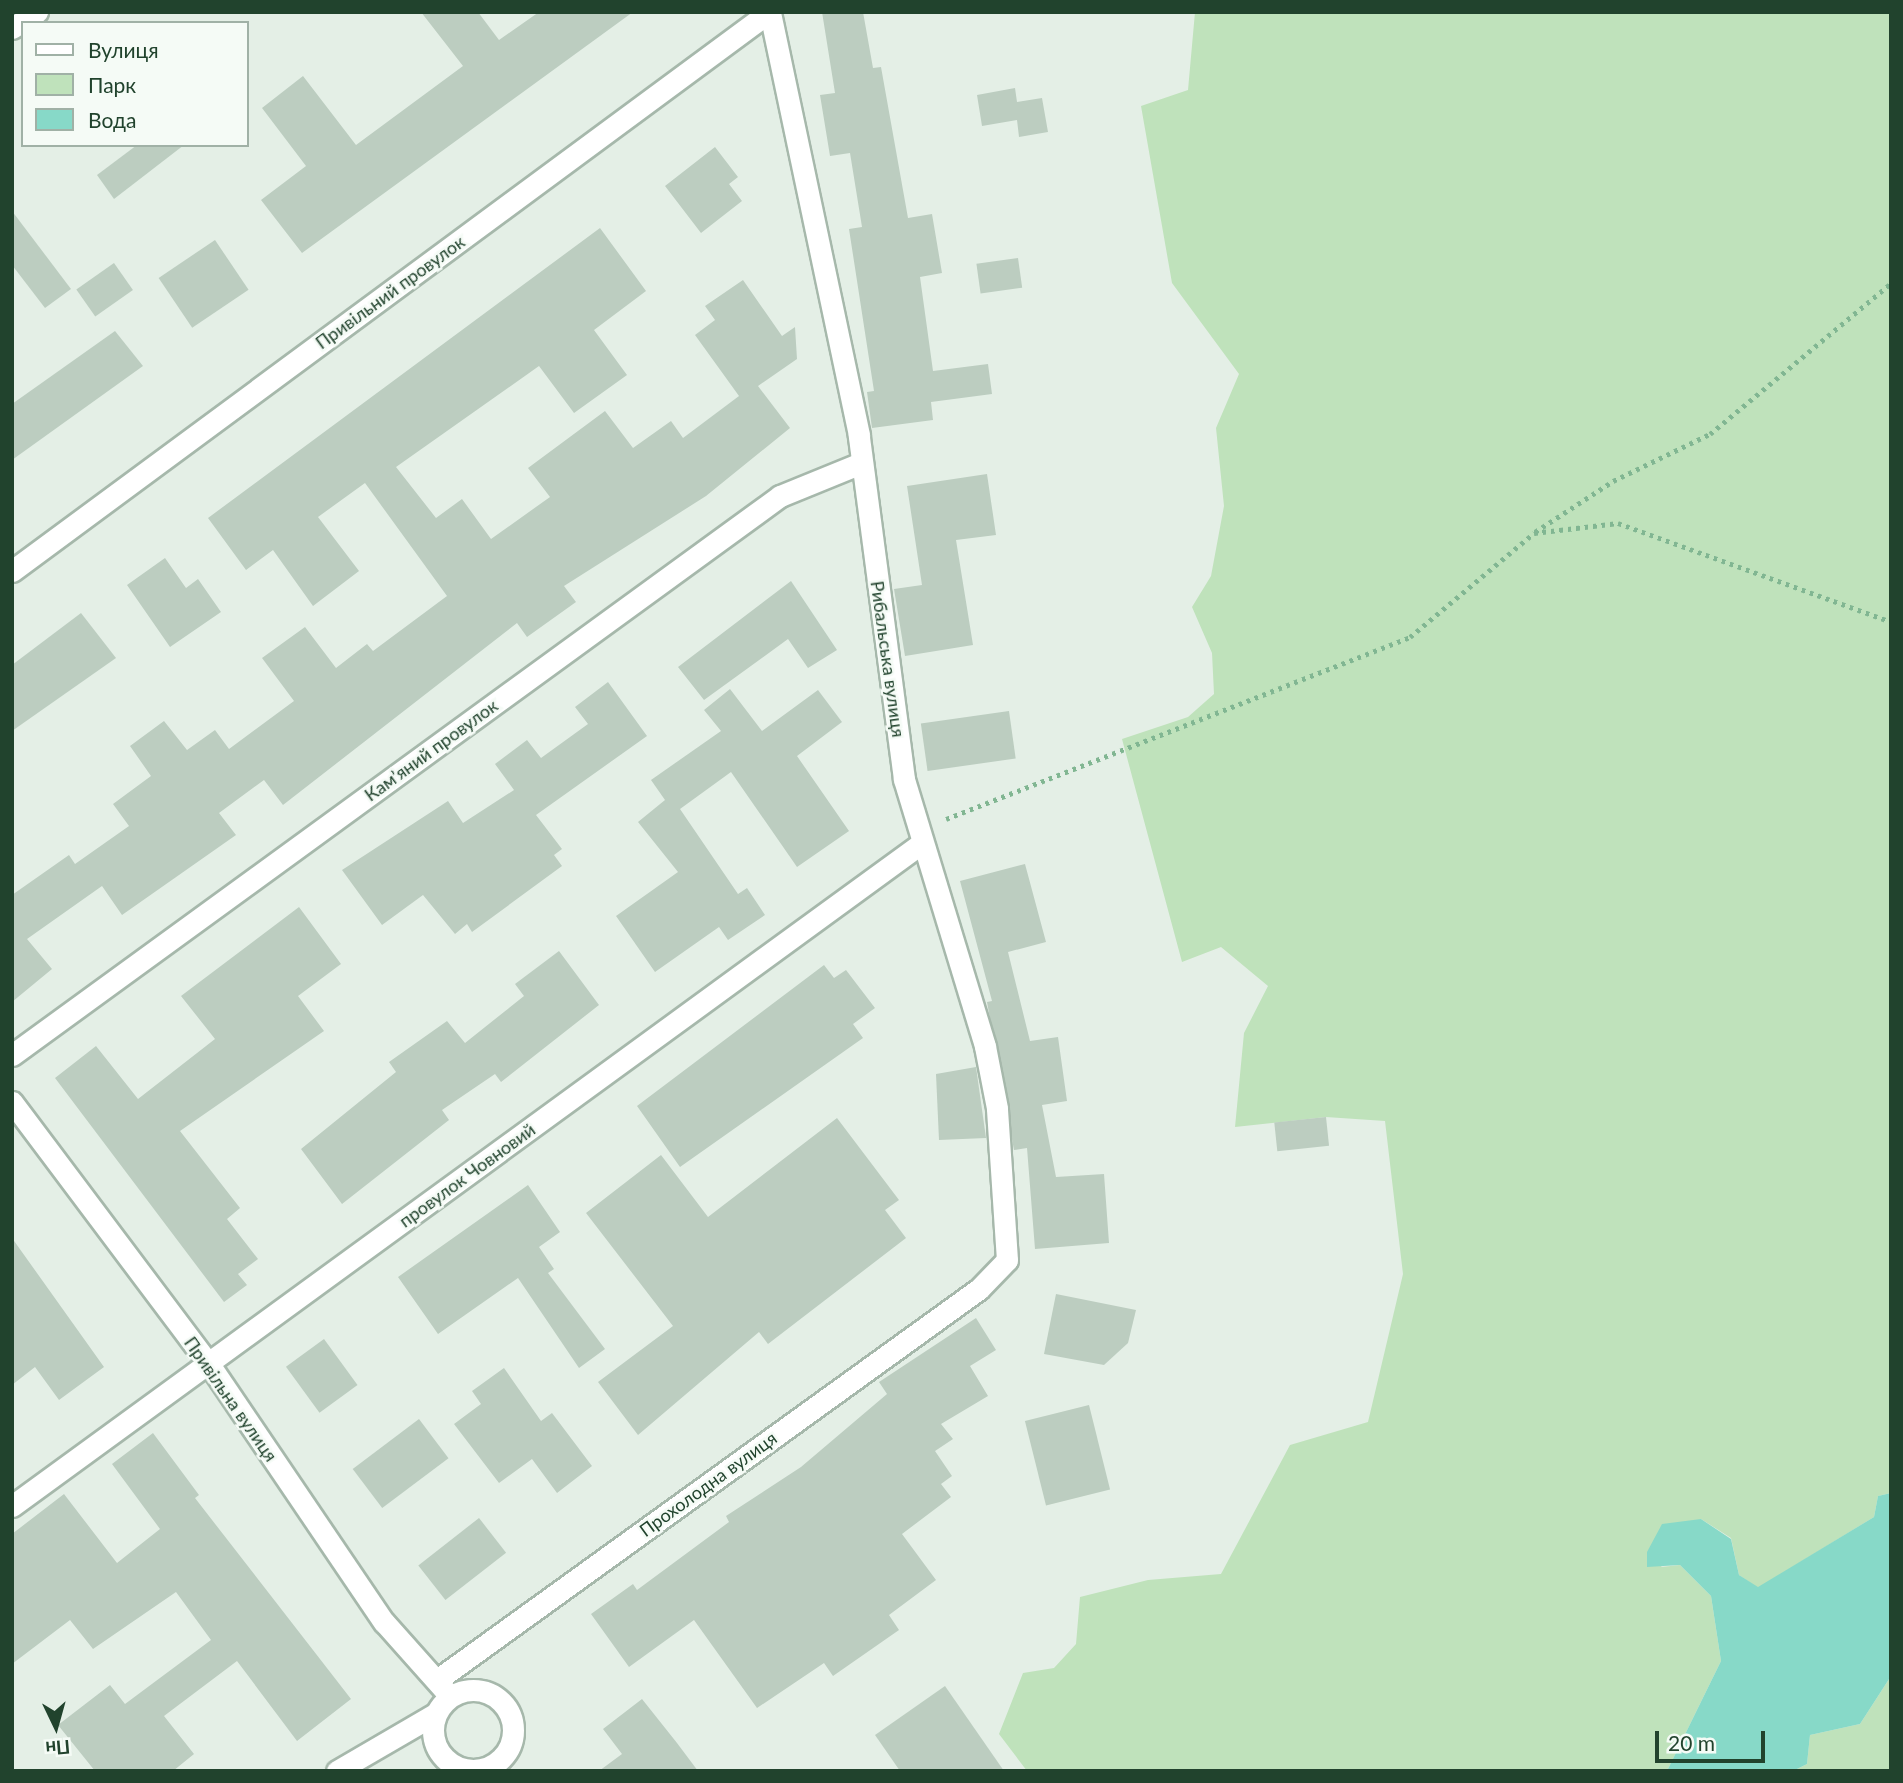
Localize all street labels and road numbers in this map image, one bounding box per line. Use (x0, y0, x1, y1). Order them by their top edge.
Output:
street label: Привільний провулок (311, 231, 469, 353)
street label: Рибальська вулиця (866, 580, 910, 738)
street label: Камʼяний провулок (360, 694, 502, 806)
street label: провулок Човновий (395, 1118, 539, 1232)
street label: Привільна вулиця (180, 1332, 282, 1466)
street label: Прохолодна вулиця (635, 1427, 781, 1541)

